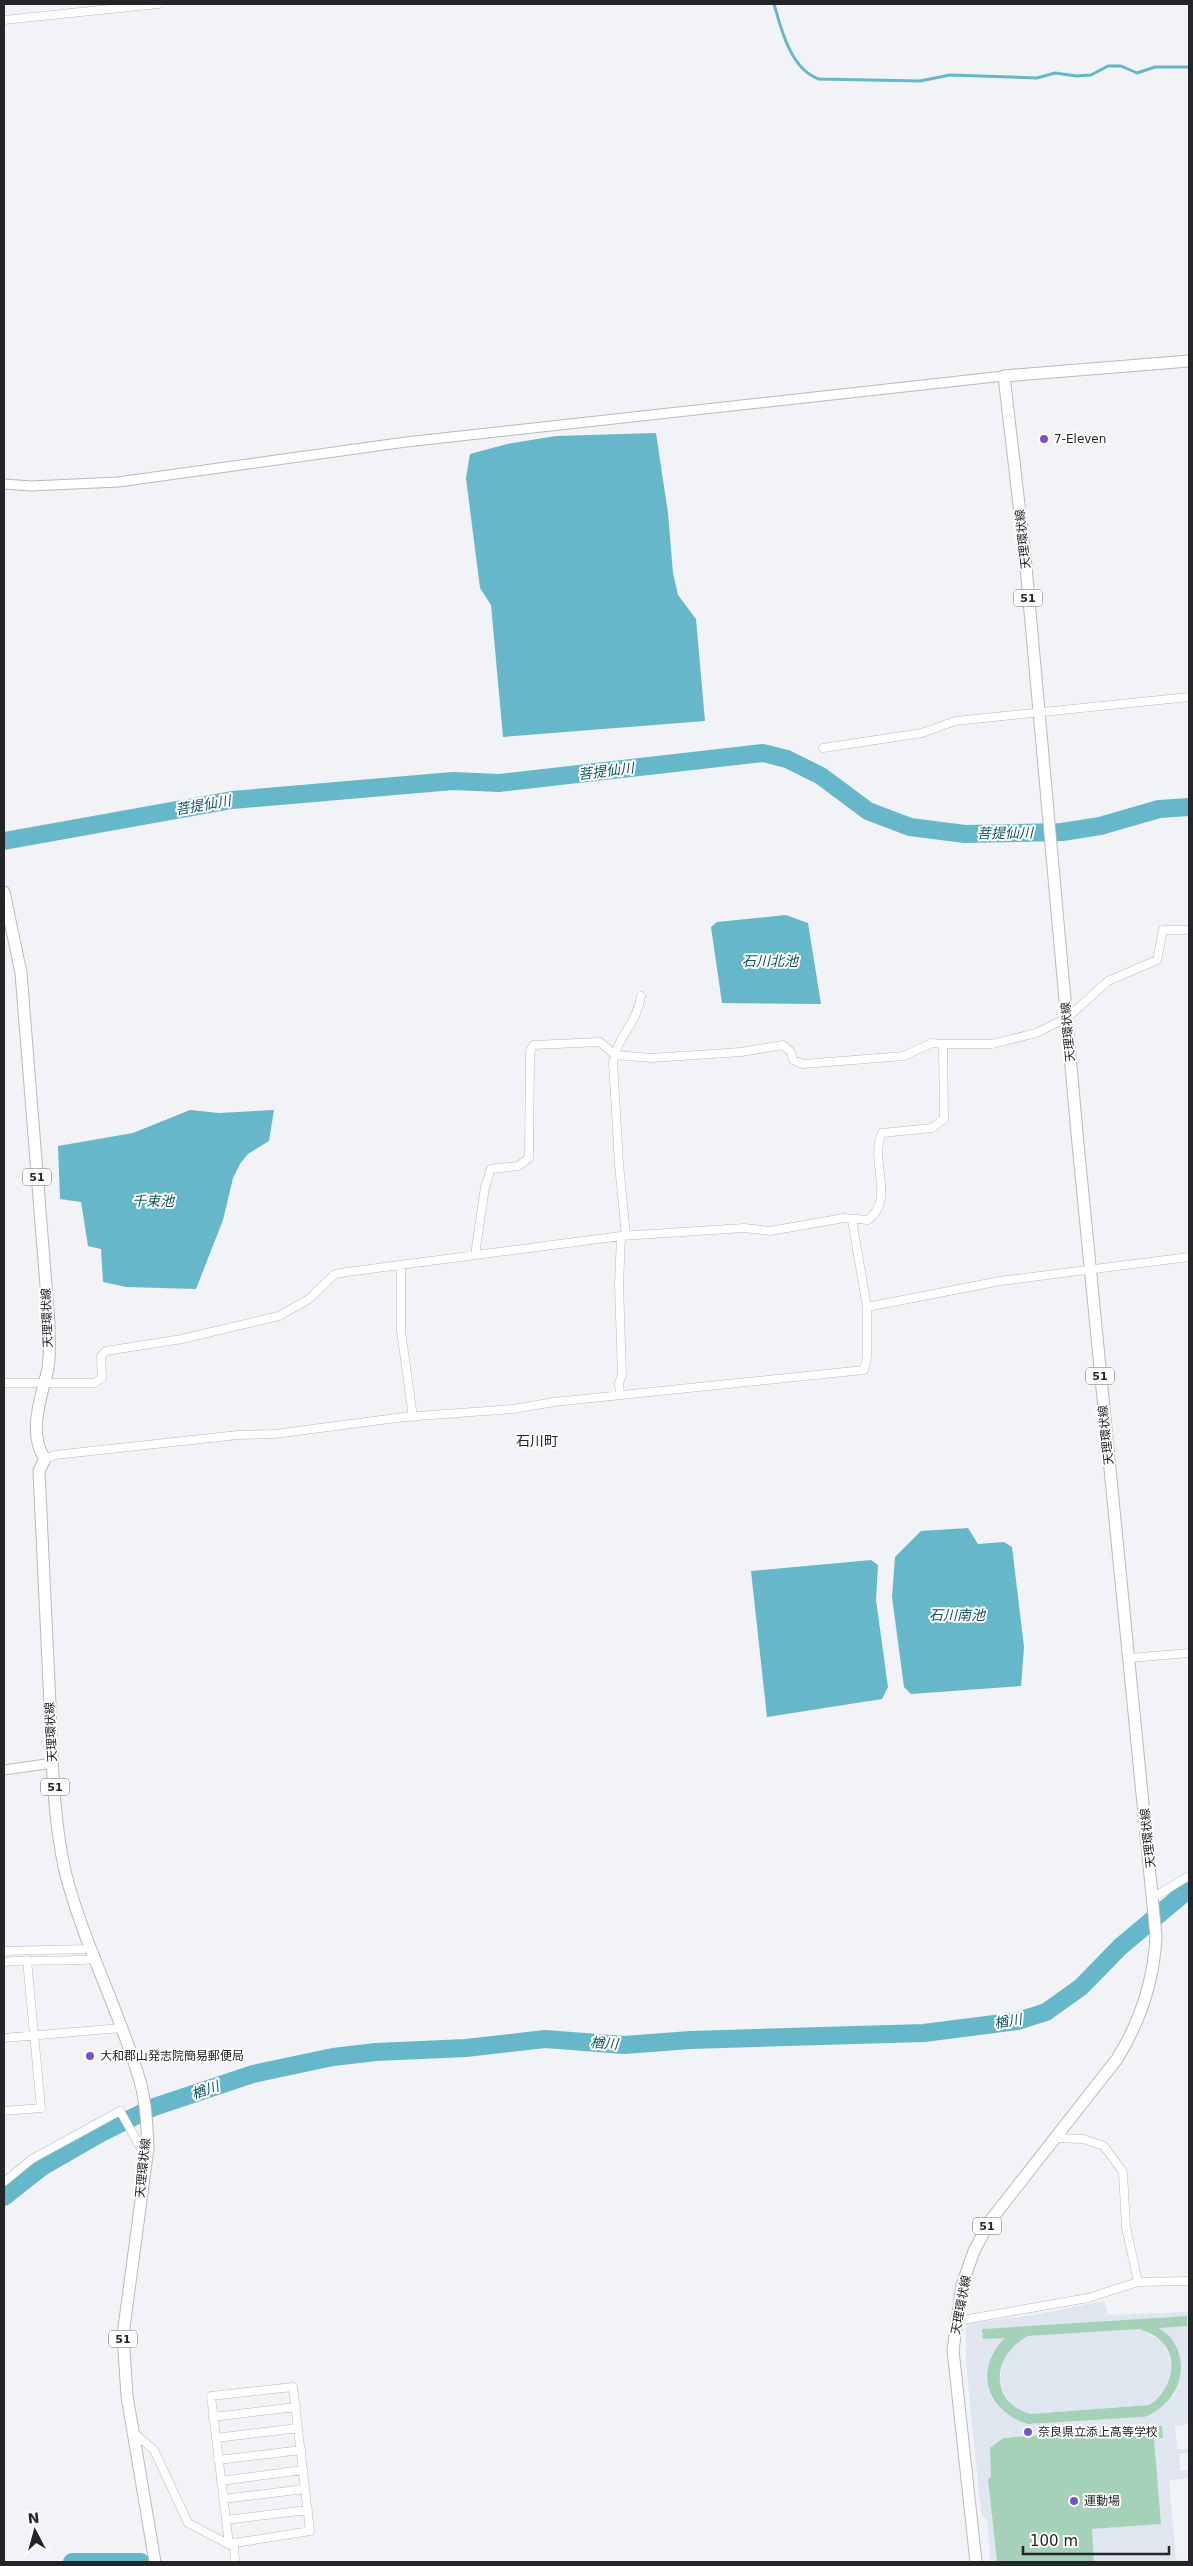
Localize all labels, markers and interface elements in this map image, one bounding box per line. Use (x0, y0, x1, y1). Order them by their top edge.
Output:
place label: 7-Eleven (1054, 432, 1106, 446)
marker: 7-Eleven (1038, 433, 1050, 445)
street label: 天理環状線 (1013, 508, 1033, 570)
road number: 51 (1014, 590, 1042, 606)
water label: 菩提仙川 (577, 759, 637, 782)
water label: 菩提仙川 (174, 792, 234, 818)
water label: 菩提仙川 (977, 824, 1035, 841)
water label: 石川北池 (742, 953, 800, 969)
street label: 天理環状線 (1058, 1001, 1078, 1063)
road number: 51 (23, 1168, 51, 1186)
water label: 千束池 (132, 1193, 176, 1209)
street label: 天理環状線 (39, 1288, 55, 1348)
road number: 51 (1086, 1368, 1114, 1384)
street label: 天理環状線 (1096, 1404, 1116, 1466)
district label: 石川町 (516, 1433, 558, 1449)
water label: 石川南池 (929, 1607, 987, 1623)
street label: 天理環状線 (42, 1702, 60, 1762)
road number: 51 (41, 1778, 69, 1795)
street label: 天理環状線 (1138, 1807, 1158, 1869)
water label: 楢川 (993, 2010, 1025, 2031)
water label: 楢川 (589, 2034, 621, 2052)
place label: 大和郡山発志院簡易郵便局 (100, 2049, 244, 2063)
marker: 大和郡山発志院簡易郵便局 (84, 2050, 96, 2062)
water label: 楢川 (189, 2077, 223, 2102)
street label: 天理環状線 (133, 2137, 153, 2199)
road number: 51 (973, 2218, 1001, 2234)
street label: 天理環状線 (948, 2274, 974, 2336)
road number: 51 (109, 2330, 137, 2348)
place label: 奈良県立添上高等学校 (1038, 2425, 1158, 2439)
marker: 奈良県立添上高等学校 (1022, 2426, 1034, 2438)
place label: 運動場 (1084, 2494, 1120, 2508)
marker: 運動場 (1068, 2495, 1080, 2507)
north arrow (10, 2506, 60, 2556)
text: N (27, 2510, 40, 2527)
scale bar (1023, 2524, 1169, 2556)
text: 100 m (1030, 2532, 1078, 2550)

